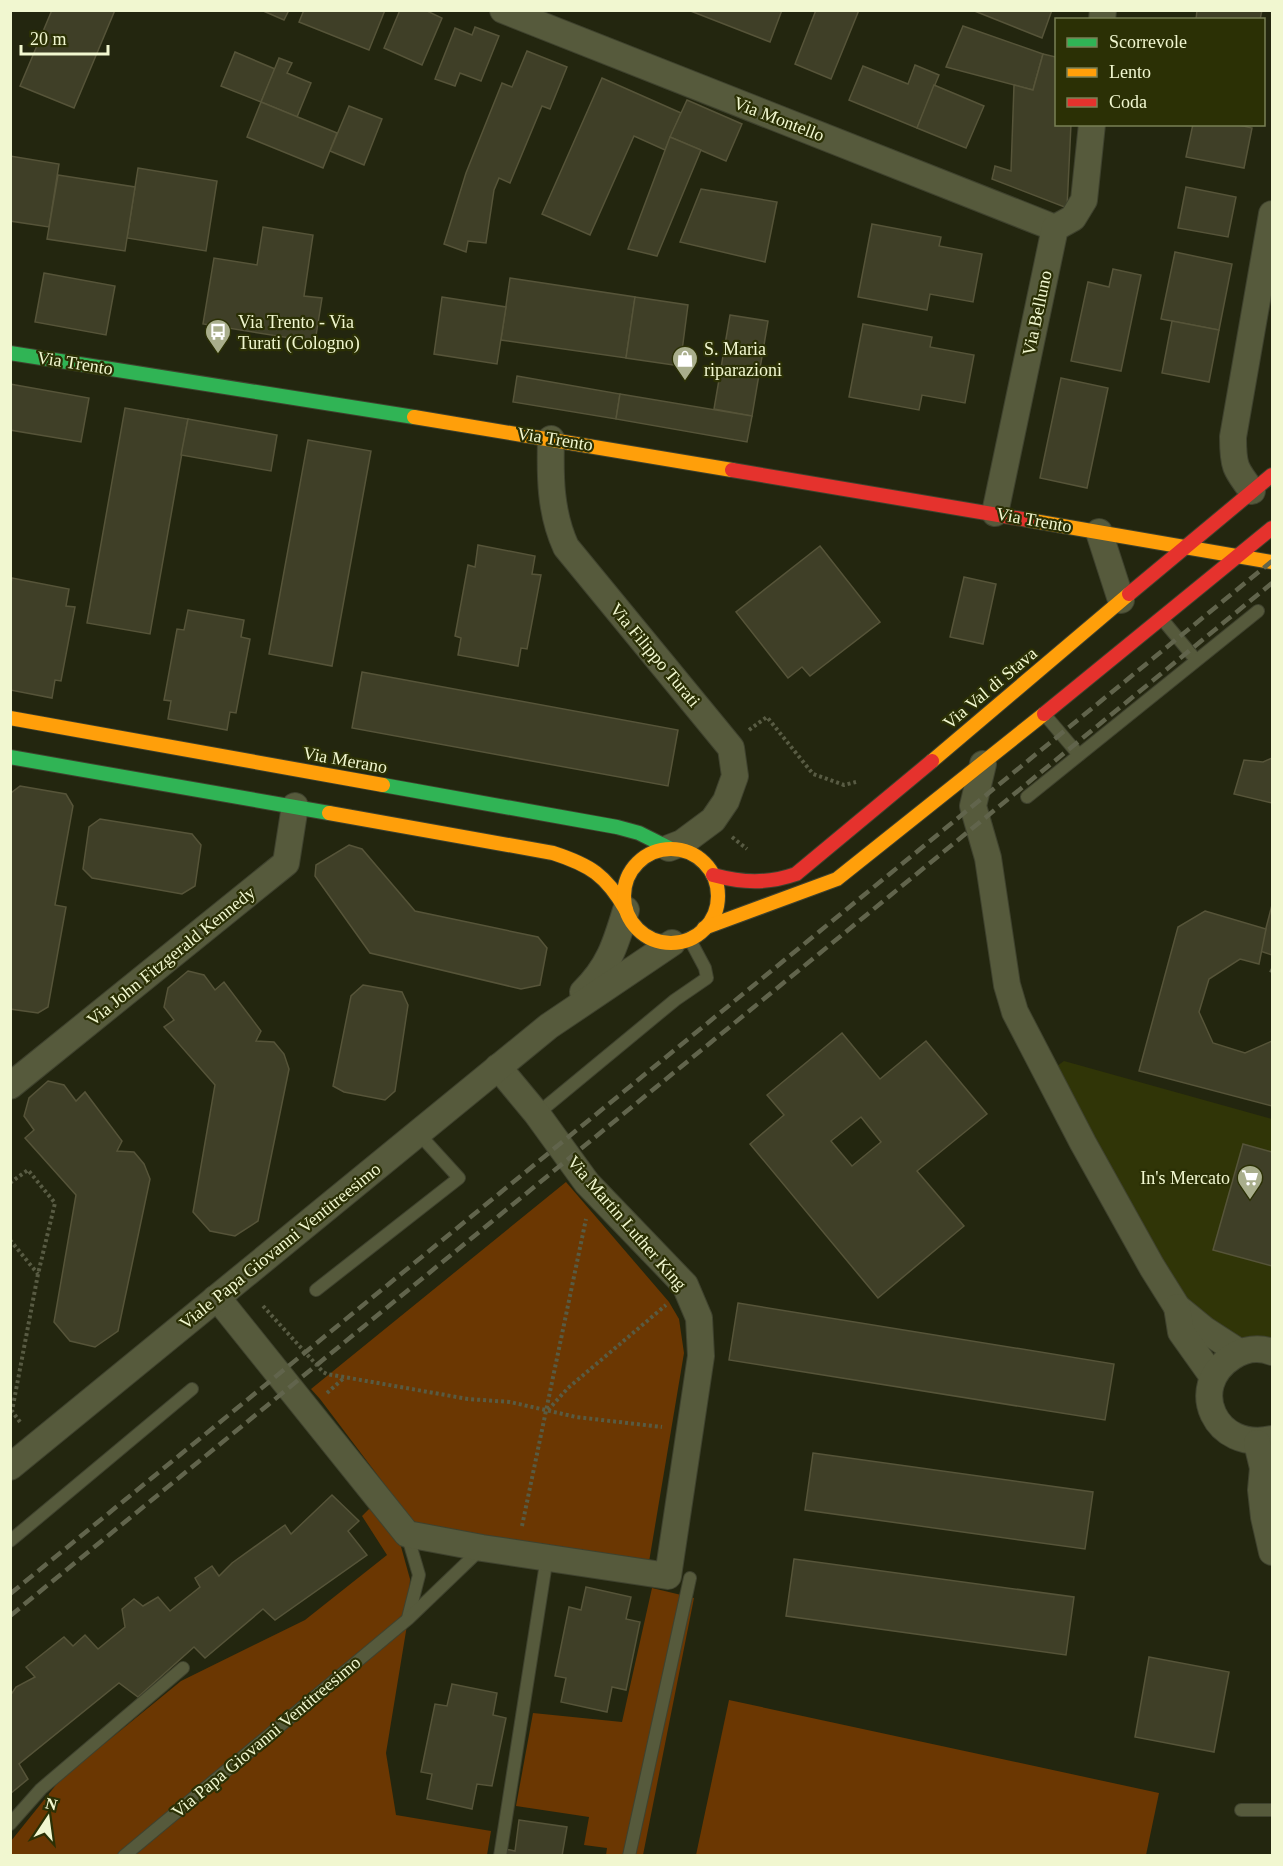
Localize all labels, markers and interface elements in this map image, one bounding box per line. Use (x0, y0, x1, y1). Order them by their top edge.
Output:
scale bar (21, 18, 108, 56)
legend (1055, 18, 1265, 126)
text: 20 m (30, 29, 67, 49)
text: Scorrevole (1109, 32, 1187, 52)
text: Lento (1109, 62, 1151, 82)
text: Coda (1109, 92, 1147, 112)
street label: Via Montello (731, 93, 827, 145)
street label: Via Belluno (1018, 269, 1056, 357)
place label: Via Trento - Via Turati (Cologno) (238, 312, 360, 354)
bus stop icon: Via Trento - Via Turati (Cologno) (203, 317, 233, 355)
place label: S. Maria riparazioni (704, 339, 782, 380)
shop icon: S. Maria riparazioni (670, 344, 700, 382)
street label: Via Trento (36, 347, 114, 379)
street label: Via Trento (516, 423, 594, 455)
street label: Via Trento (995, 504, 1073, 536)
street label: Via Filippo Turati (606, 599, 704, 711)
street label: Via Val di Stava (939, 643, 1041, 733)
street label: Via Merano (301, 743, 389, 777)
street label: Via John Fitzgerald Kennedy (83, 882, 259, 1030)
street label: Via Martin Luther King (563, 1152, 691, 1294)
street label: Viale Papa Giovanni Ventitreesimo (175, 1159, 385, 1333)
supermarket icon: In's Mercato (1235, 1163, 1265, 1201)
place label: In's Mercato (1140, 1168, 1230, 1188)
street label: Via Papa Giovanni Ventitreesimo (168, 1652, 364, 1822)
north arrow (18, 1788, 78, 1848)
text: N (44, 1794, 59, 1814)

